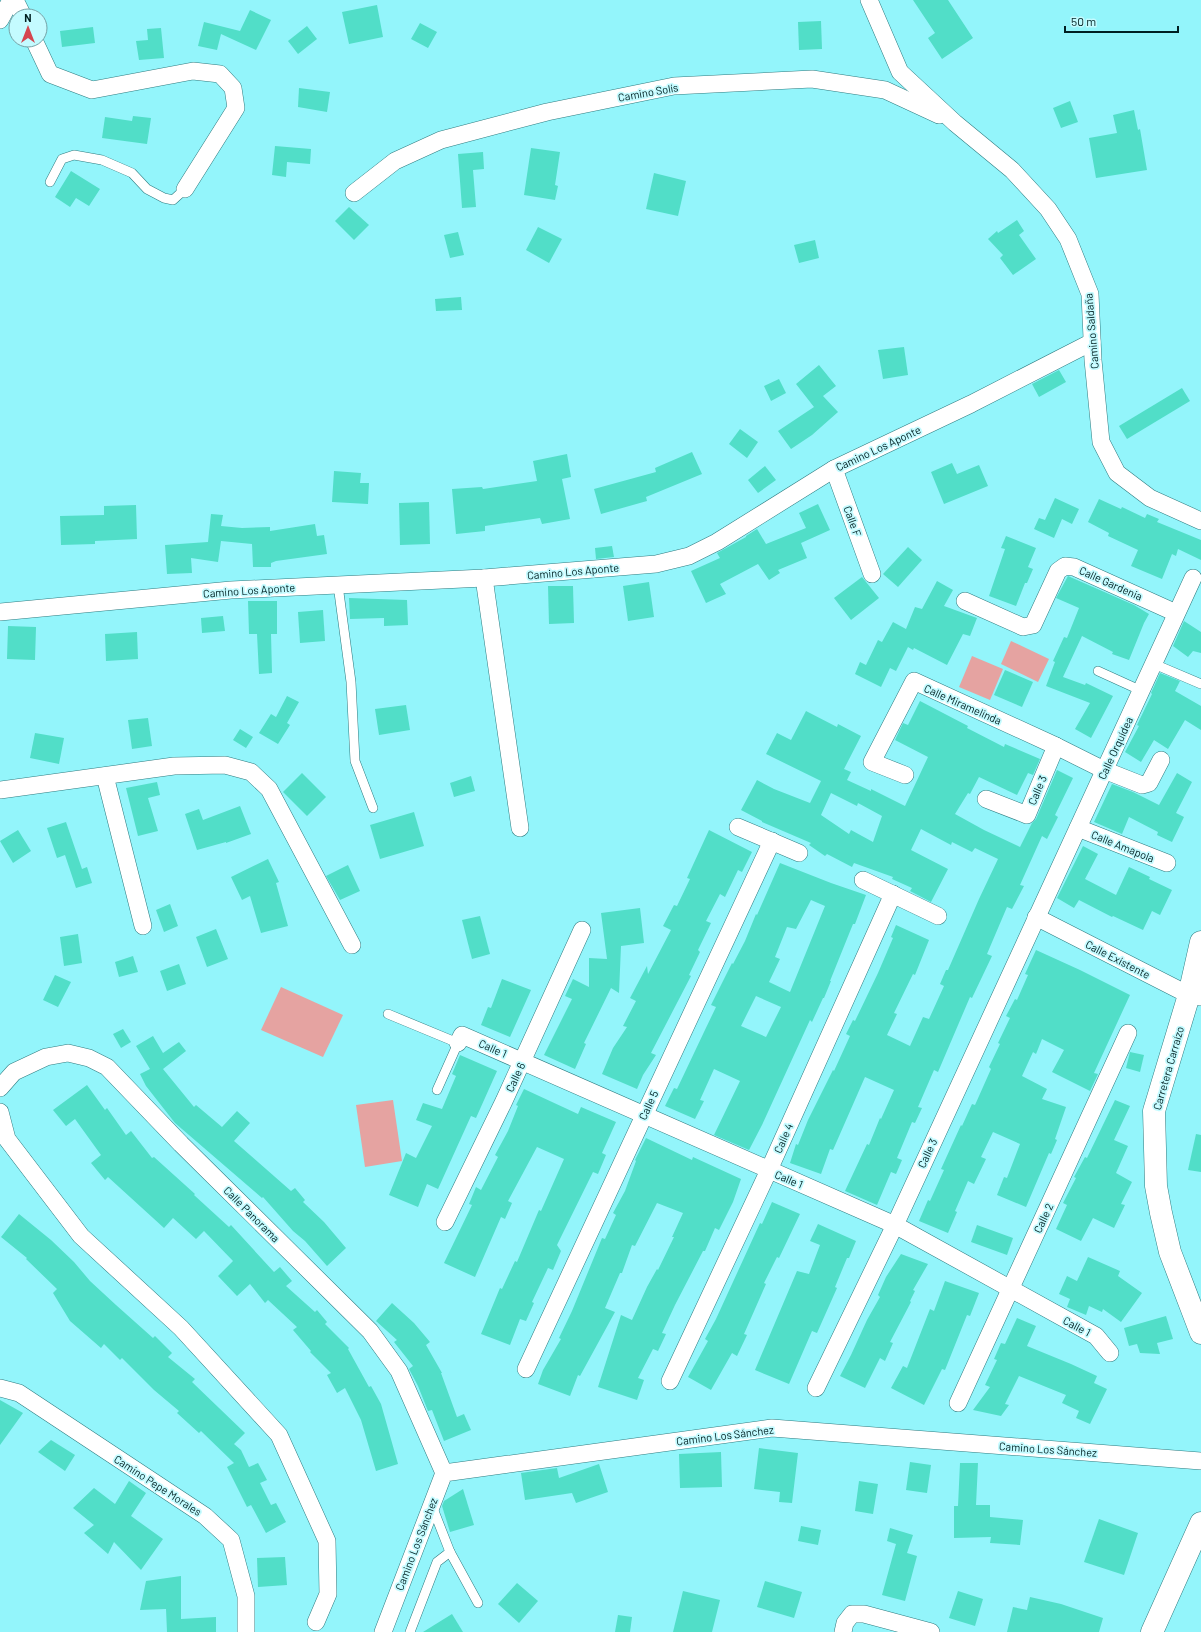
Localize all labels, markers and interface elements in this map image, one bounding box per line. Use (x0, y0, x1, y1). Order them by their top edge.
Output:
north arrow (8, 8, 48, 48)
scale bar (1065, 8, 1178, 34)
text: N (24, 11, 32, 24)
text: 50 m (1071, 14, 1096, 28)
street label: Camino Solís (617, 80, 679, 104)
street label: Camino Saldaña (1081, 293, 1101, 369)
street label: Camino Los Aponte (833, 423, 923, 473)
street label: Calle F (841, 504, 865, 538)
street label: Camino Los Aponte (527, 560, 620, 581)
street label: Calle Gardenia (1077, 563, 1145, 603)
street label: Camino Los Aponte (203, 580, 296, 600)
street label: Calle Miramelinda (922, 681, 1004, 727)
street label: Calle Orquídea (1095, 715, 1135, 781)
street label: Calle 3 (1025, 773, 1049, 807)
street label: Calle Amapola (1090, 827, 1156, 865)
street label: Calle Existente (1084, 937, 1153, 981)
street label: Carretera Carraízo (1150, 1025, 1186, 1111)
street label: Calle 1 (477, 1036, 509, 1060)
street label: Calle 6 (503, 1060, 528, 1094)
street label: Calle 5 (636, 1088, 661, 1122)
street label: Calle 4 (771, 1121, 795, 1155)
street label: Calle 3 (915, 1136, 939, 1170)
street label: Calle 1 (773, 1167, 805, 1191)
street label: Calle Panorama (221, 1183, 283, 1245)
street label: Calle 2 (1031, 1201, 1056, 1235)
street label: Calle 1 (1061, 1313, 1093, 1339)
street label: Camino Los Sánchez (676, 1423, 775, 1447)
street label: Camino Los Sánchez (999, 1439, 1097, 1459)
street label: Camino Pepe Morales (112, 1452, 204, 1518)
street label: Camino Los Sánchez (392, 1496, 440, 1592)

